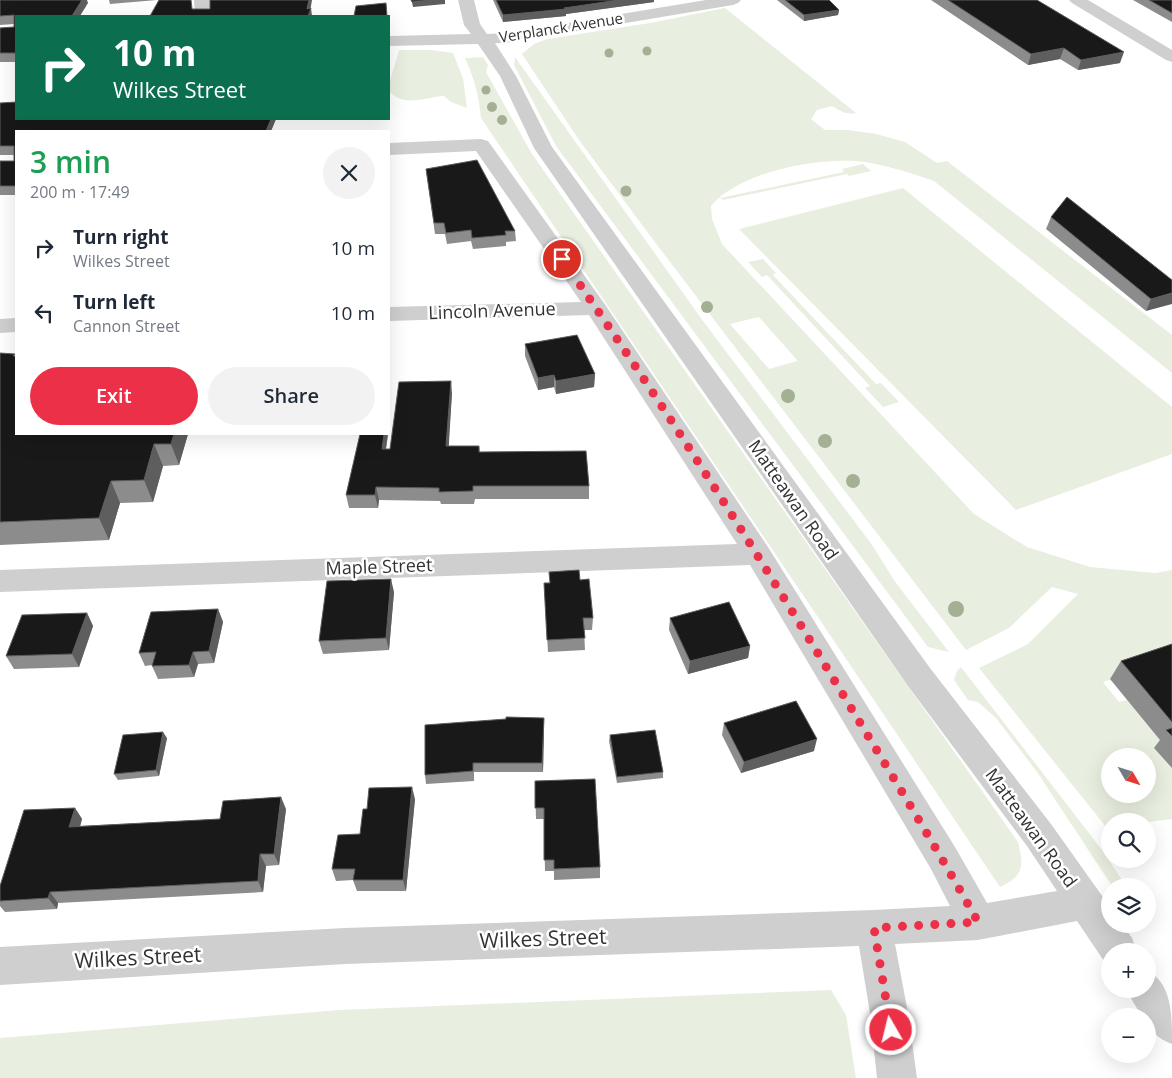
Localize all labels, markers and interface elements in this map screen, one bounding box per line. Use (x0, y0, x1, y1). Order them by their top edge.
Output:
street label: Verplanck Avenue (497, 7, 624, 47)
text: 10 m (113, 29, 196, 76)
icon: right (30, 35, 95, 100)
text: Wilkes Street (113, 74, 246, 104)
text: 3 min (30, 141, 111, 182)
button: close (323, 147, 375, 199)
text: 200 m · 17:49 (30, 181, 130, 203)
text: Turn right (73, 224, 168, 250)
icon: right (30, 234, 58, 262)
text: 10 m (331, 235, 375, 261)
pin (541, 238, 583, 280)
icon: arrive (548, 245, 576, 273)
text: Wilkes Street (73, 250, 170, 272)
text: Turn left (73, 289, 155, 315)
street label: Lincoln Avenue (428, 296, 556, 324)
icon: left (30, 299, 58, 327)
text: 10 m (331, 300, 375, 326)
text: Cannon Street (73, 315, 180, 337)
button: Exit (30, 367, 198, 425)
button: Share (208, 367, 375, 425)
street label: Matteawan Road (743, 434, 844, 564)
street label: Maple Street (325, 552, 433, 580)
north arrow (1101, 748, 1156, 802)
map controls (1101, 748, 1156, 1063)
street label: Matteawan Road (980, 763, 1083, 892)
button: search (1101, 813, 1156, 868)
button: layers (1101, 878, 1156, 933)
street label: Wilkes Street (479, 922, 607, 954)
street label: Wilkes Street (74, 940, 202, 974)
button: + (1101, 943, 1156, 998)
position arrow (864, 1003, 916, 1055)
button: − (1101, 1008, 1156, 1063)

